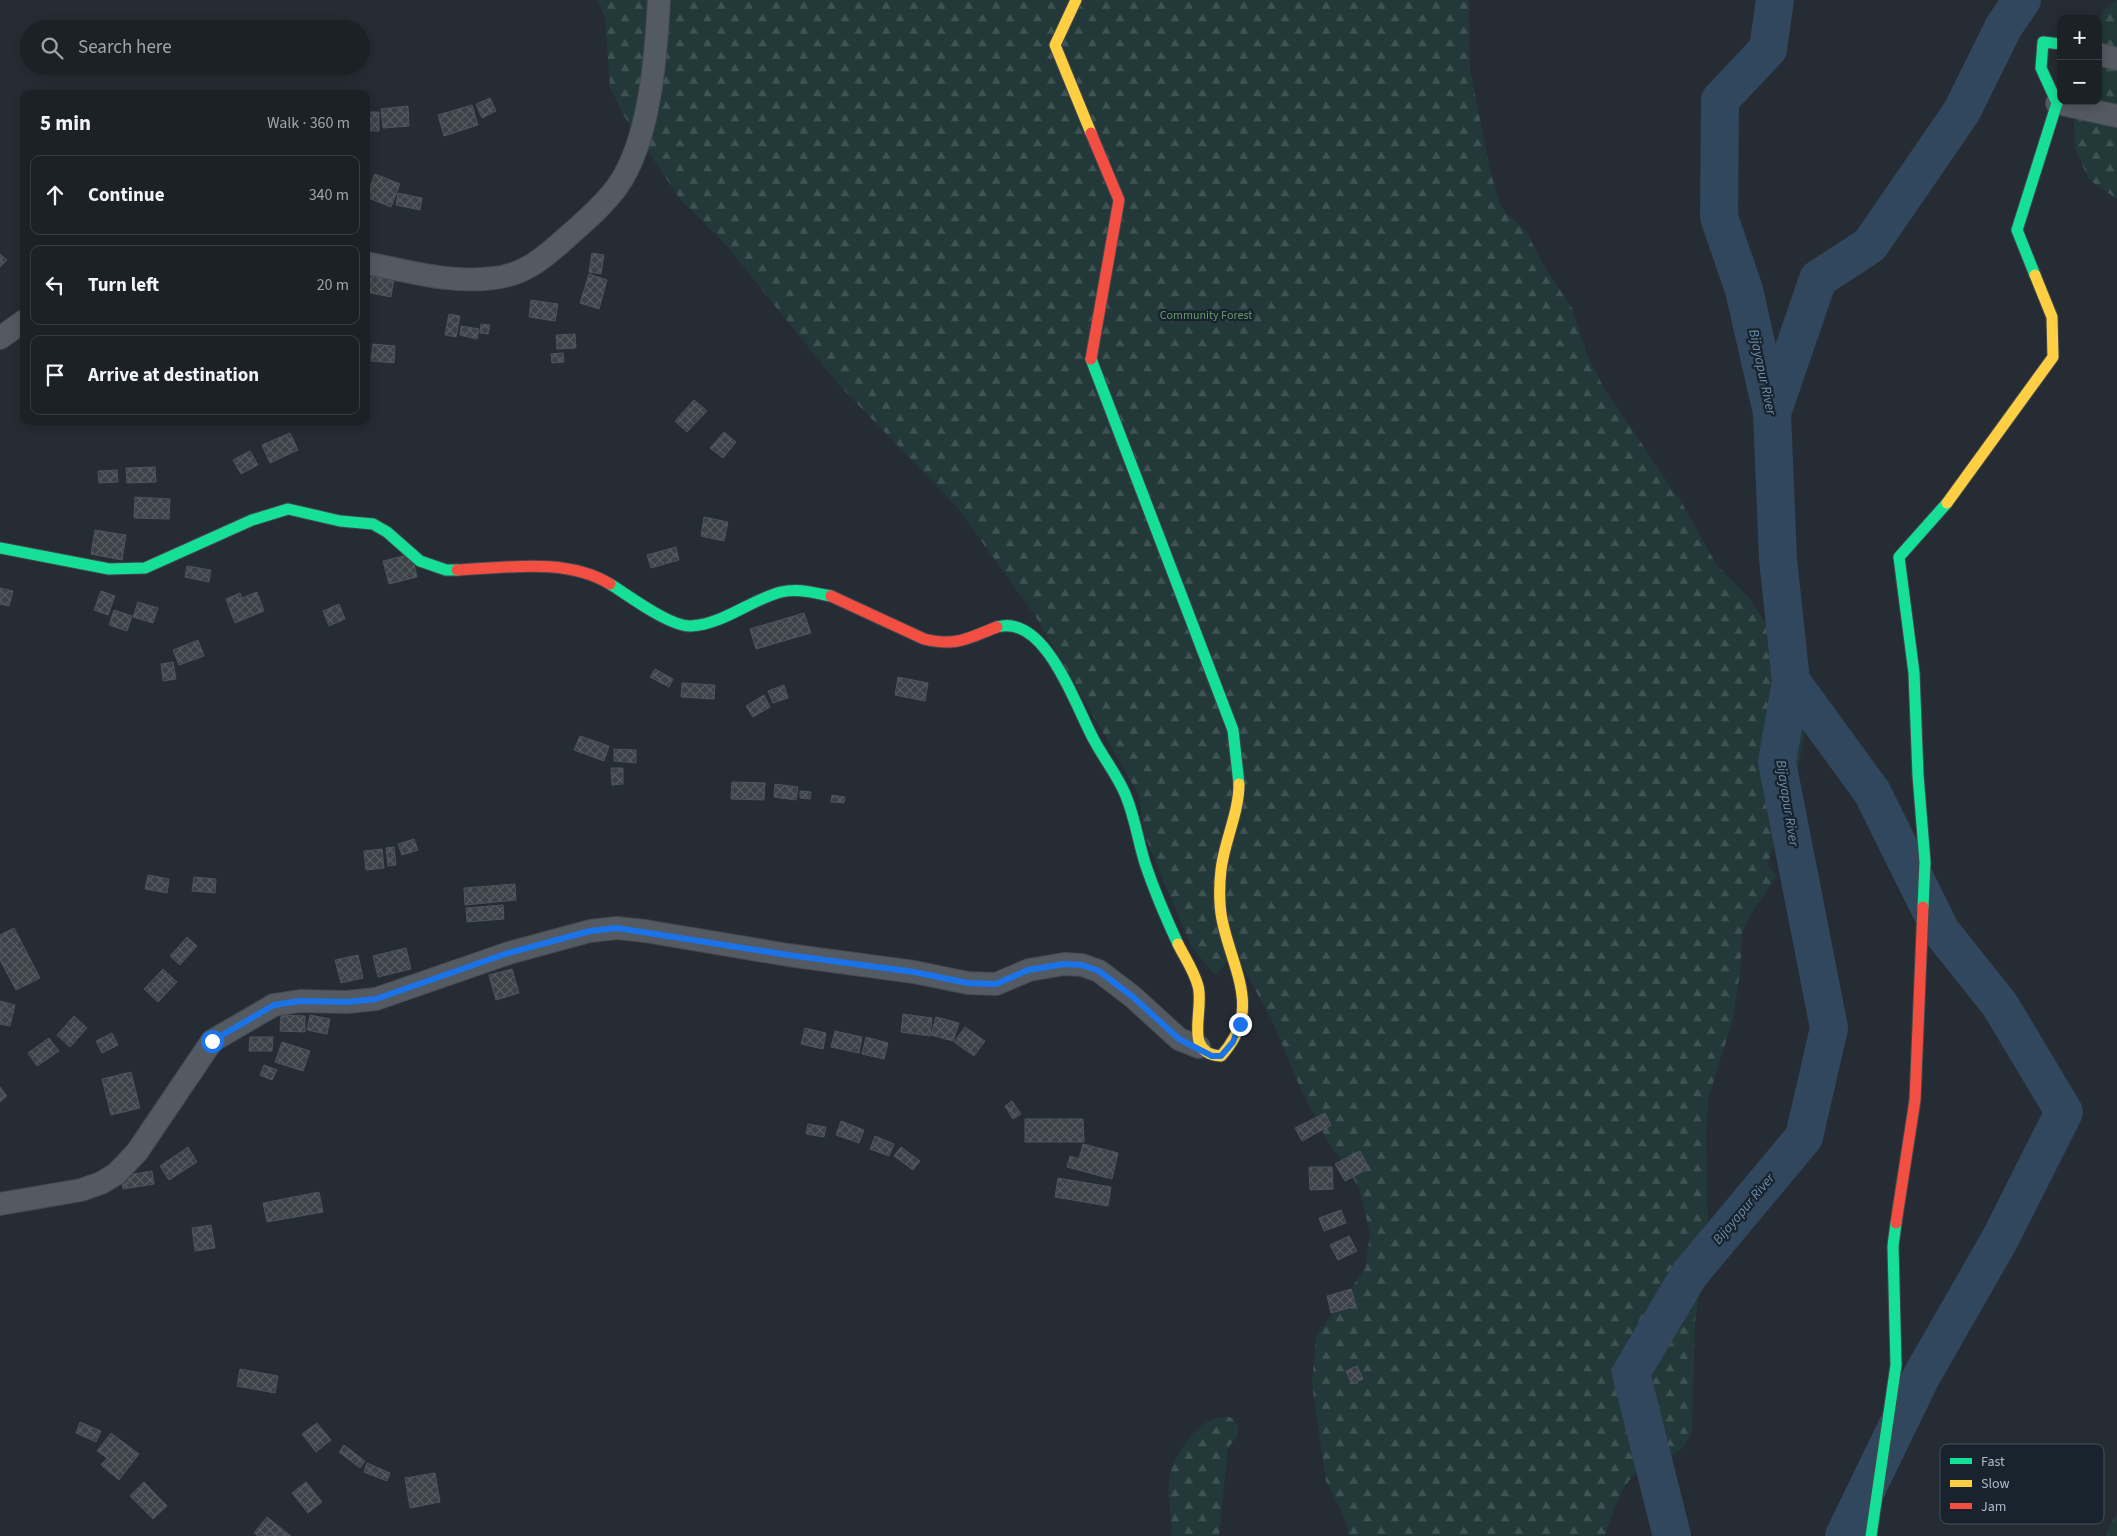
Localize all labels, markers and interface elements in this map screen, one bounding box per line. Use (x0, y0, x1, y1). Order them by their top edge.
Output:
map controls (2057, 15, 2102, 105)
button: + (2057, 15, 2102, 60)
search box (20, 20, 370, 75)
icon: search (38, 34, 66, 62)
text: Search here (78, 34, 172, 61)
button: − (2057, 60, 2102, 105)
text: 5 min (40, 108, 91, 138)
text: Walk · 360 m (267, 112, 350, 134)
icon: ahead (41, 181, 69, 209)
text: Continue (88, 182, 165, 209)
text: 340 m (309, 184, 349, 206)
icon: left (41, 271, 69, 299)
text: Turn left (88, 272, 159, 299)
text: 20 m (317, 274, 349, 296)
park label: Community Forest (1160, 307, 1252, 324)
water label: Bijayapur River (1743, 327, 1781, 418)
icon: arrive (41, 361, 69, 389)
text: Arrive at destination (88, 362, 259, 389)
water label: Bijayapur River (1770, 758, 1804, 849)
route end (1229, 1013, 1252, 1036)
route start (201, 1030, 224, 1053)
water label: Bijayapur River (1708, 1168, 1780, 1249)
legend (1940, 1444, 2104, 1524)
text: Fast (1981, 1452, 2005, 1472)
text: Slow (1981, 1474, 2010, 1494)
text: Jam (1981, 1497, 2006, 1517)

